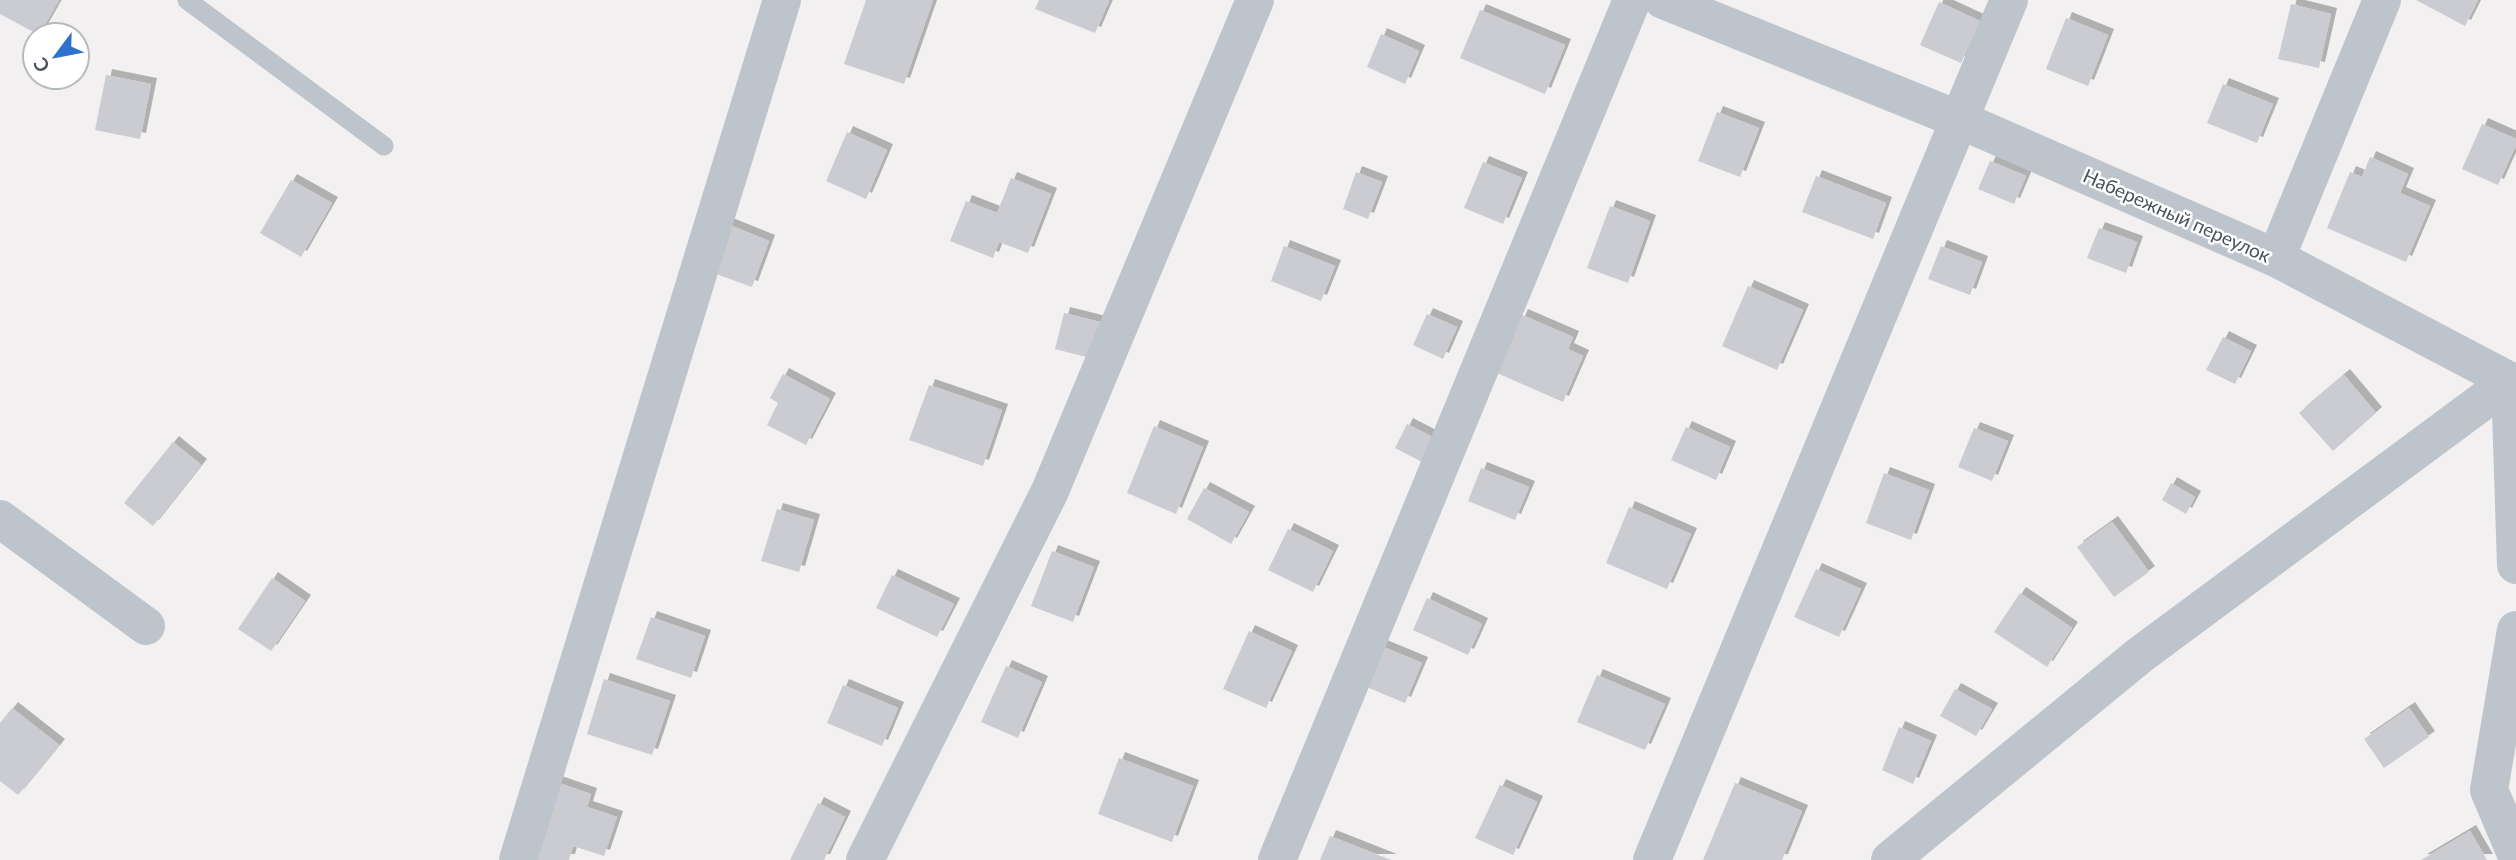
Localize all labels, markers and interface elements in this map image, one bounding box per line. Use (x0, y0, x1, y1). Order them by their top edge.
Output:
north arrow (21, 21, 91, 91)
text: С (28, 53, 54, 77)
street label: Набережный переулок (2080, 163, 2274, 267)

